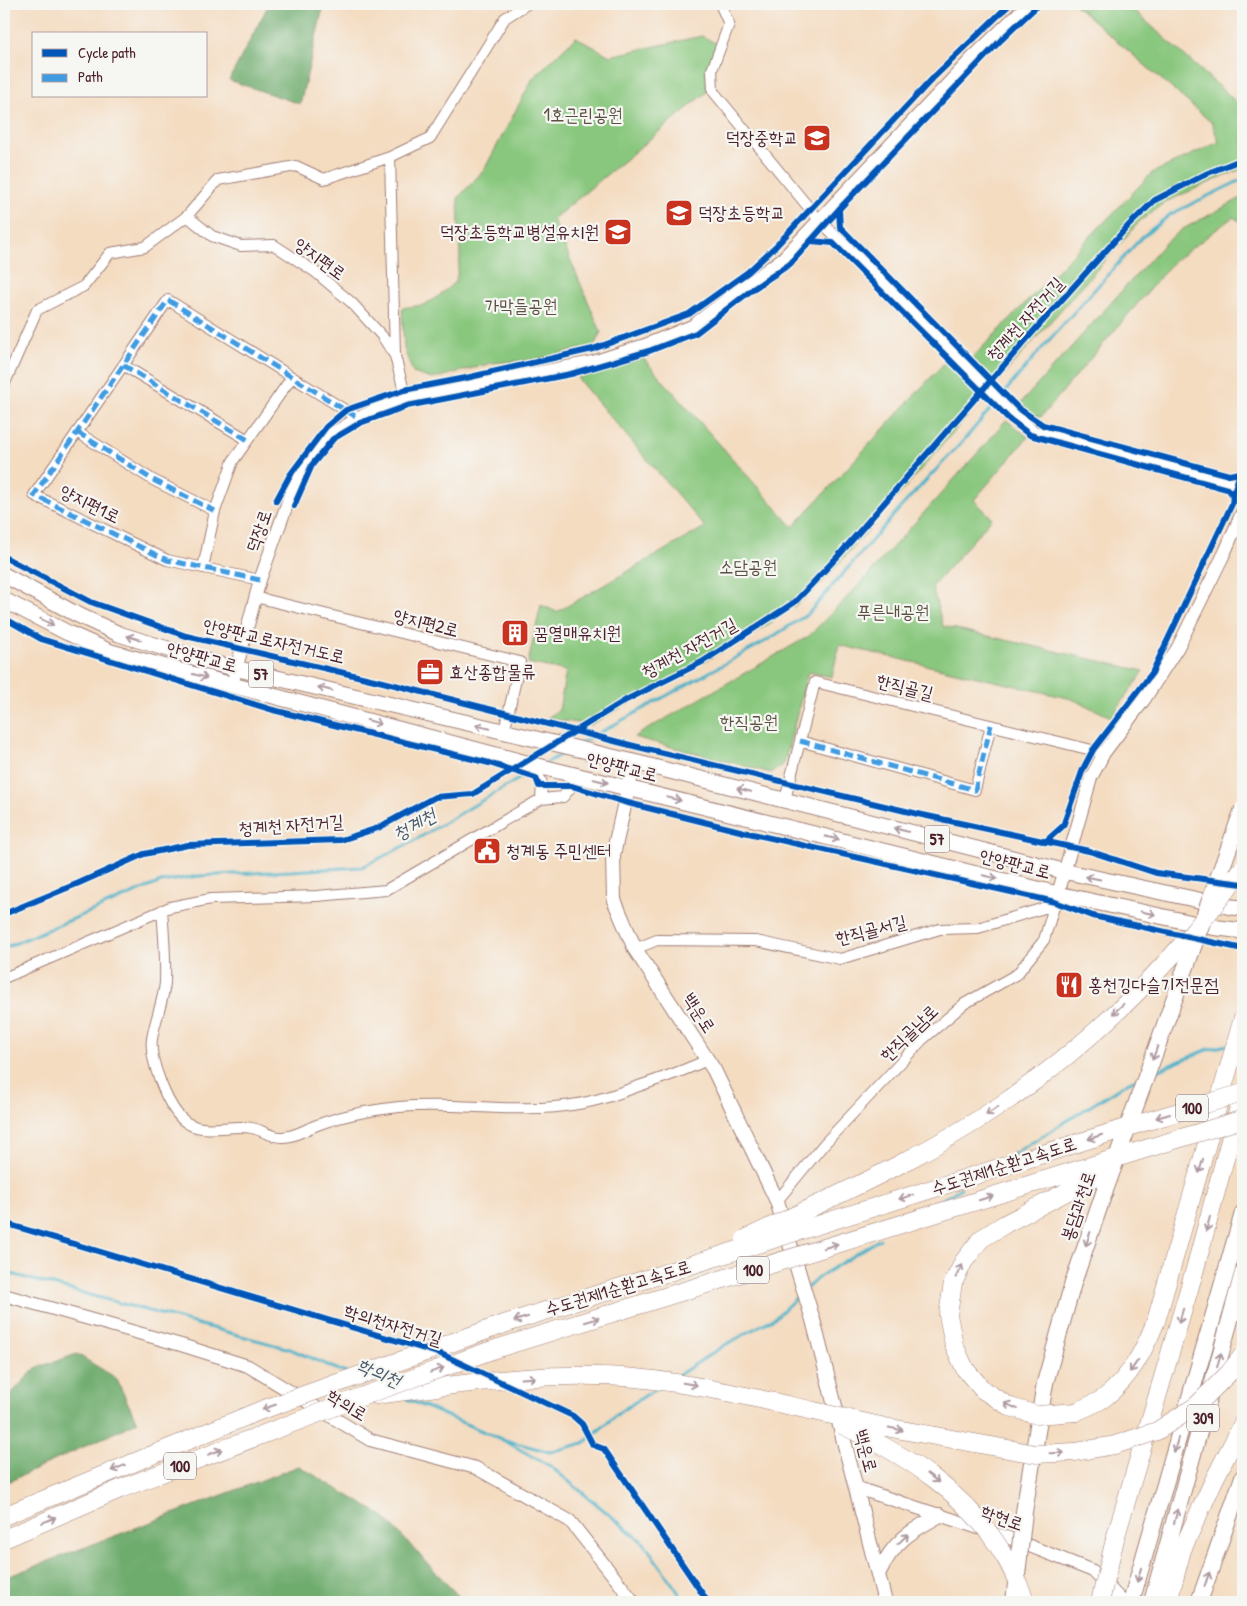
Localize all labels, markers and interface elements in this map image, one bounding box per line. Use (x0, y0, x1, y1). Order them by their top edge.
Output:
legend (32, 32, 208, 98)
text: Cycle path (78, 42, 136, 63)
text: Path (78, 66, 103, 87)
park label: 1호근린공원 (544, 102, 622, 127)
school or university icon: 덕장중학교 (802, 123, 832, 153)
place label: 덕장중학교 (726, 125, 798, 150)
school or university icon: 덕장초등학교 (664, 198, 694, 228)
place label: 덕장초등학교 (698, 200, 785, 225)
school or university icon: 덕장초등학교병설유치원 (603, 217, 633, 247)
place label: 덕장초등학교병설유치원 (440, 219, 599, 244)
street label: 양지편로 (290, 231, 351, 286)
street label: 청계천 자전거길 (980, 271, 1070, 366)
park label: 가막들공원 (485, 293, 557, 318)
street label: 양지편1로 (56, 478, 125, 529)
street label: 덕장로 (240, 506, 277, 555)
park label: 소담공원 (719, 554, 777, 579)
park label: 푸른내공원 (857, 599, 929, 624)
street label: 양지편2로 (391, 602, 461, 643)
street label: 청계천 자전거길 (637, 611, 741, 684)
street label: 안양판교로자전거도로 (201, 614, 347, 668)
one-way arrow (39, 618, 54, 627)
building icon: 꿈열매유치원 (500, 618, 530, 648)
place label: 꿈열매유치원 (534, 620, 621, 645)
one-way arrow (127, 633, 143, 643)
street label: 안양판교로 (164, 637, 240, 677)
office icon: 효산종합물류 (415, 657, 445, 687)
place label: 효산종합물류 (449, 659, 536, 684)
road number: 57 (248, 661, 274, 688)
street label: 한직골길 (874, 667, 937, 706)
one-way arrow (192, 671, 208, 681)
one-way arrow (318, 684, 334, 693)
park label: 한직공원 (720, 709, 778, 734)
one-way arrow (366, 718, 382, 727)
one-way arrow (476, 722, 492, 731)
street label: 안양판교로 (584, 746, 660, 787)
one-way arrow (593, 777, 609, 786)
one-way arrow (736, 785, 752, 794)
one-way arrow (666, 795, 682, 804)
water label: 청계천 (388, 801, 442, 846)
street label: 청계천 자전거길 (237, 808, 345, 841)
one-way arrow (894, 825, 910, 834)
road number: 57 (924, 826, 950, 852)
one-way arrow (824, 834, 840, 843)
public building icon: 청계동 주민센터 (472, 836, 502, 866)
place label: 청계동 주민센터 (506, 838, 612, 863)
street label: 안양판교로 (977, 843, 1053, 884)
one-way arrow (981, 873, 997, 882)
one-way arrow (1085, 873, 1101, 882)
street label: 한직골서길 (833, 909, 910, 950)
one-way arrow (1140, 909, 1156, 919)
restaurant icon: 홍천깅다슬기전문점 (1054, 970, 1084, 1000)
place label: 홍천깅다슬기전문점 (1088, 972, 1219, 997)
street label: 백운로 (677, 988, 722, 1038)
street label: 한직골남로 (874, 998, 943, 1067)
one-way arrow (1112, 1003, 1125, 1015)
one-way arrow (1150, 1044, 1159, 1060)
road number: 100 (1176, 1094, 1208, 1122)
one-way arrow (985, 1105, 999, 1116)
one-way arrow (1155, 1112, 1171, 1122)
street label: 수도권제1순환고속도로 (928, 1130, 1080, 1201)
one-way arrow (1087, 1133, 1103, 1143)
one-way arrow (1195, 1157, 1205, 1173)
street label: 봉담과천로 (1054, 1168, 1101, 1244)
one-way arrow (899, 1193, 915, 1203)
one-way arrow (978, 1193, 994, 1203)
one-way arrow (1202, 1216, 1212, 1232)
one-way arrow (1083, 1231, 1092, 1246)
one-way arrow (822, 1241, 838, 1251)
street label: 수도권제1순환고속도로 (542, 1253, 694, 1322)
road number: 100 (737, 1256, 769, 1284)
one-way arrow (955, 1264, 964, 1279)
street label: 학의천자전거길 (341, 1298, 446, 1351)
one-way arrow (1176, 1307, 1186, 1323)
one-way arrow (513, 1314, 529, 1324)
one-way arrow (583, 1314, 599, 1324)
water label: 학의천 (353, 1351, 407, 1394)
one-way arrow (1215, 1352, 1225, 1368)
one-way arrow (1129, 1359, 1139, 1373)
one-way arrow (429, 1365, 444, 1374)
one-way arrow (520, 1373, 536, 1382)
one-way arrow (682, 1380, 698, 1390)
street label: 학의로 (322, 1383, 372, 1426)
one-way arrow (1004, 1401, 1019, 1411)
one-way arrow (261, 1403, 277, 1412)
road number: 309 (1187, 1405, 1219, 1432)
one-way arrow (888, 1424, 904, 1434)
street label: 백운로 (849, 1427, 884, 1475)
one-way arrow (1171, 1437, 1181, 1453)
one-way arrow (208, 1447, 223, 1456)
one-way arrow (1048, 1449, 1064, 1458)
road number: 100 (164, 1452, 196, 1480)
one-way arrow (111, 1464, 126, 1474)
one-way arrow (926, 1472, 939, 1483)
street label: 학현로 (978, 1499, 1027, 1536)
one-way arrow (1172, 1509, 1181, 1525)
one-way arrow (41, 1514, 56, 1523)
one-way arrow (897, 1533, 909, 1545)
one-way arrow (1134, 1566, 1144, 1582)
one-way arrow (1203, 1571, 1212, 1587)

